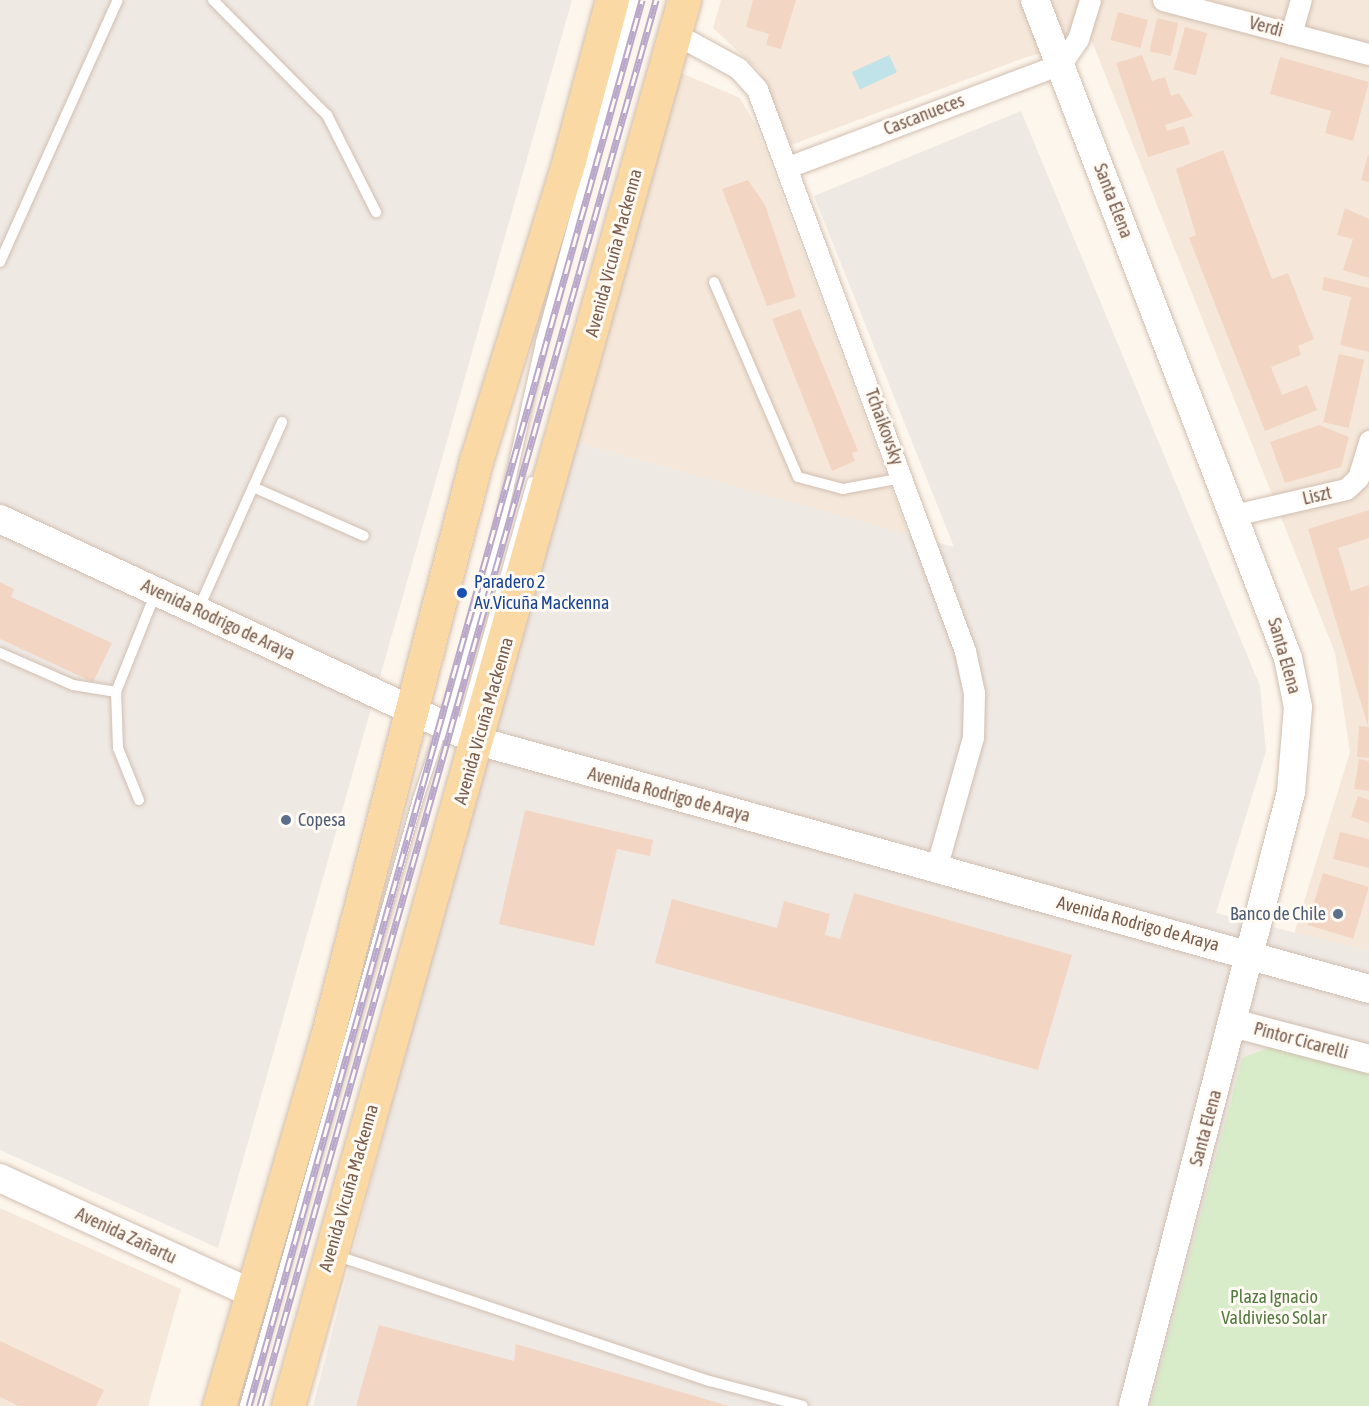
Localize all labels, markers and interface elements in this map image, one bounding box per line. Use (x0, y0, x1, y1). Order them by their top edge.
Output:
street label: Verdi (1247, 12, 1285, 42)
street label: Cascanueces (881, 90, 967, 140)
street label: Santa Elena (1089, 161, 1137, 241)
street label: Avenida Vicuña Mackenna (581, 167, 647, 339)
street label: Tchaikovsky (860, 386, 908, 468)
street label: Liszt (1300, 482, 1334, 510)
place label: Paradero 2 Av.Vicuña Mackenna (474, 572, 609, 614)
street label: Avenida Rodrigo de Araya (138, 575, 298, 665)
marker: Paradero 2 Av.Vicuña Mackenna (455, 586, 469, 600)
street label: Santa Elena (1263, 615, 1305, 697)
street label: Avenida Vicuña Mackenna (450, 635, 518, 807)
street label: Avenida Rodrigo de Araya (585, 763, 753, 827)
place label: Copesa (298, 809, 346, 831)
marker: Copesa (279, 813, 293, 827)
street label: Avenida Rodrigo de Araya (1054, 892, 1222, 956)
place label: Banco de Chile (1230, 903, 1326, 925)
marker: Banco de Chile (1331, 907, 1345, 921)
street label: Pintor Cicarelli (1251, 1018, 1351, 1064)
street label: Santa Elena (1185, 1087, 1227, 1169)
street label: Avenida Vicuña Mackenna (315, 1102, 383, 1274)
street label: Avenida Zañartu (72, 1203, 180, 1269)
park label: Plaza Ignacio Valdivieso Solar (1221, 1287, 1327, 1330)

